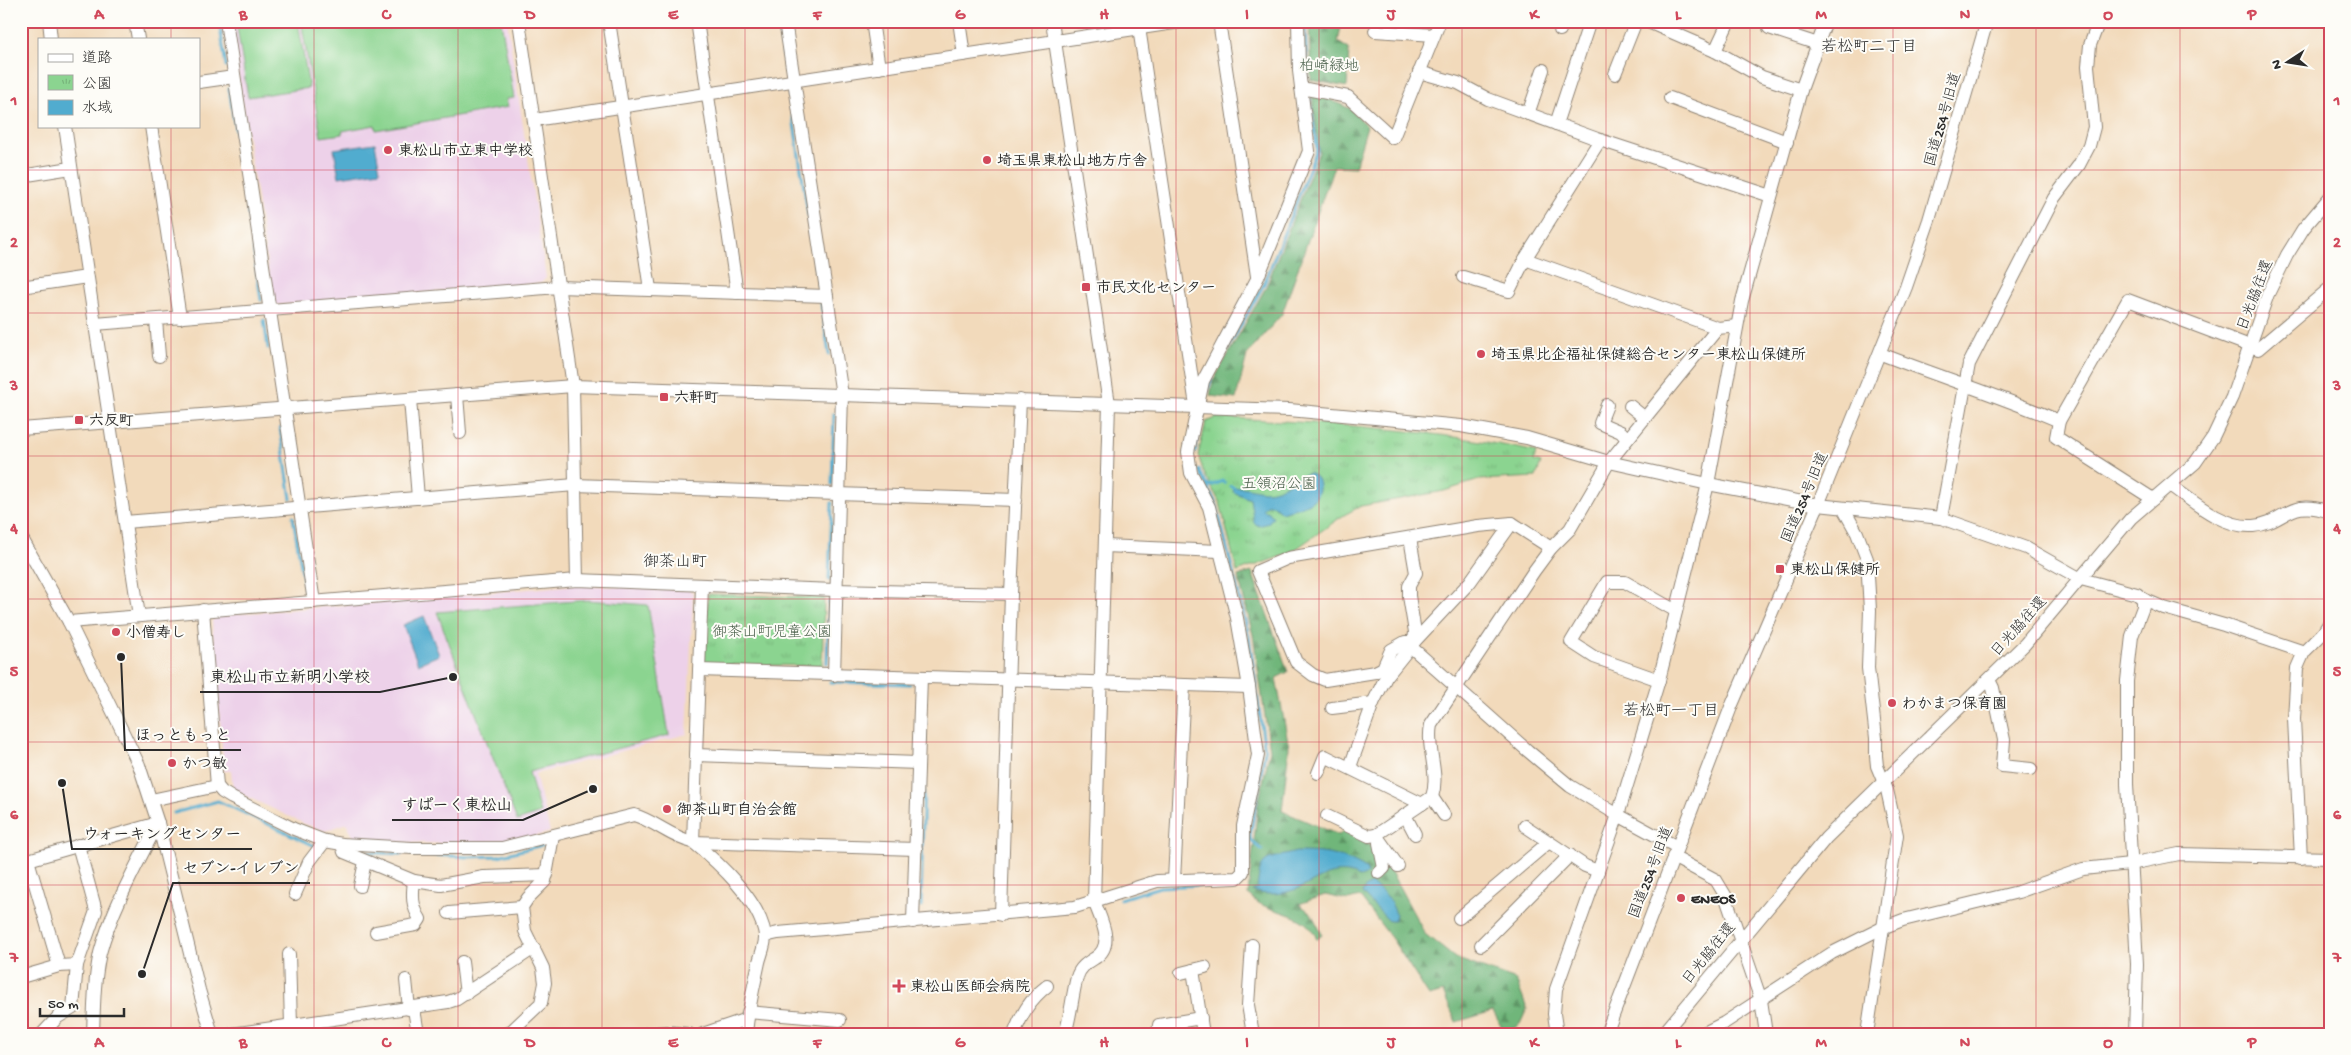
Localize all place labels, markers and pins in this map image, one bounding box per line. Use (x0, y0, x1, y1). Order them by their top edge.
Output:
place label: 東松山市立東中学校 (398, 142, 533, 161)
marker: 東松山市立東中学校 (382, 144, 394, 156)
place label: 埼玉県東松山地方庁舎 (997, 152, 1147, 171)
marker: 埼玉県東松山地方庁舎 (981, 154, 993, 166)
place label: 市民文化センター (1096, 279, 1216, 298)
marker: 市民文化センター (1080, 281, 1092, 293)
place label: 埼玉県比企福祉保健総合センター東松山保健所 (1491, 346, 1806, 365)
marker: 埼玉県比企福祉保健総合センター東松山保健所 (1475, 348, 1487, 360)
place label: 六軒町 (674, 390, 719, 408)
marker: 六軒町 (658, 391, 670, 403)
place label: 六反町 (89, 413, 134, 431)
marker: 六反町 (73, 414, 85, 426)
place label: 東松山保健所 (1790, 561, 1880, 580)
marker: 東松山保健所 (1774, 563, 1786, 575)
place label: 小僧寿し (126, 624, 186, 643)
marker: 小僧寿し (110, 626, 122, 638)
callout: 東松山市立新明小学校 (200, 661, 380, 692)
place label: わかまつ保育園 (1902, 695, 2007, 714)
marker: わかまつ保育園 (1886, 697, 1898, 709)
callout: ほっともっと (125, 719, 241, 750)
place label: かつ敏 (182, 756, 227, 774)
marker: かつ敏 (166, 757, 178, 769)
callout: すぱーく東松山 (392, 789, 523, 820)
place label: 御茶山町自治会館 (677, 801, 797, 820)
marker: 御茶山町自治会館 (661, 803, 673, 815)
callout: ウォーキングセンター (72, 818, 252, 849)
callout: セブン-イレブン (173, 852, 310, 883)
place label: ENEOS (1691, 891, 1737, 909)
marker: ENEOS (1675, 892, 1687, 904)
place label: 東松山医師会病院 (910, 978, 1030, 997)
marker: 東松山医師会病院 (892, 979, 906, 993)

